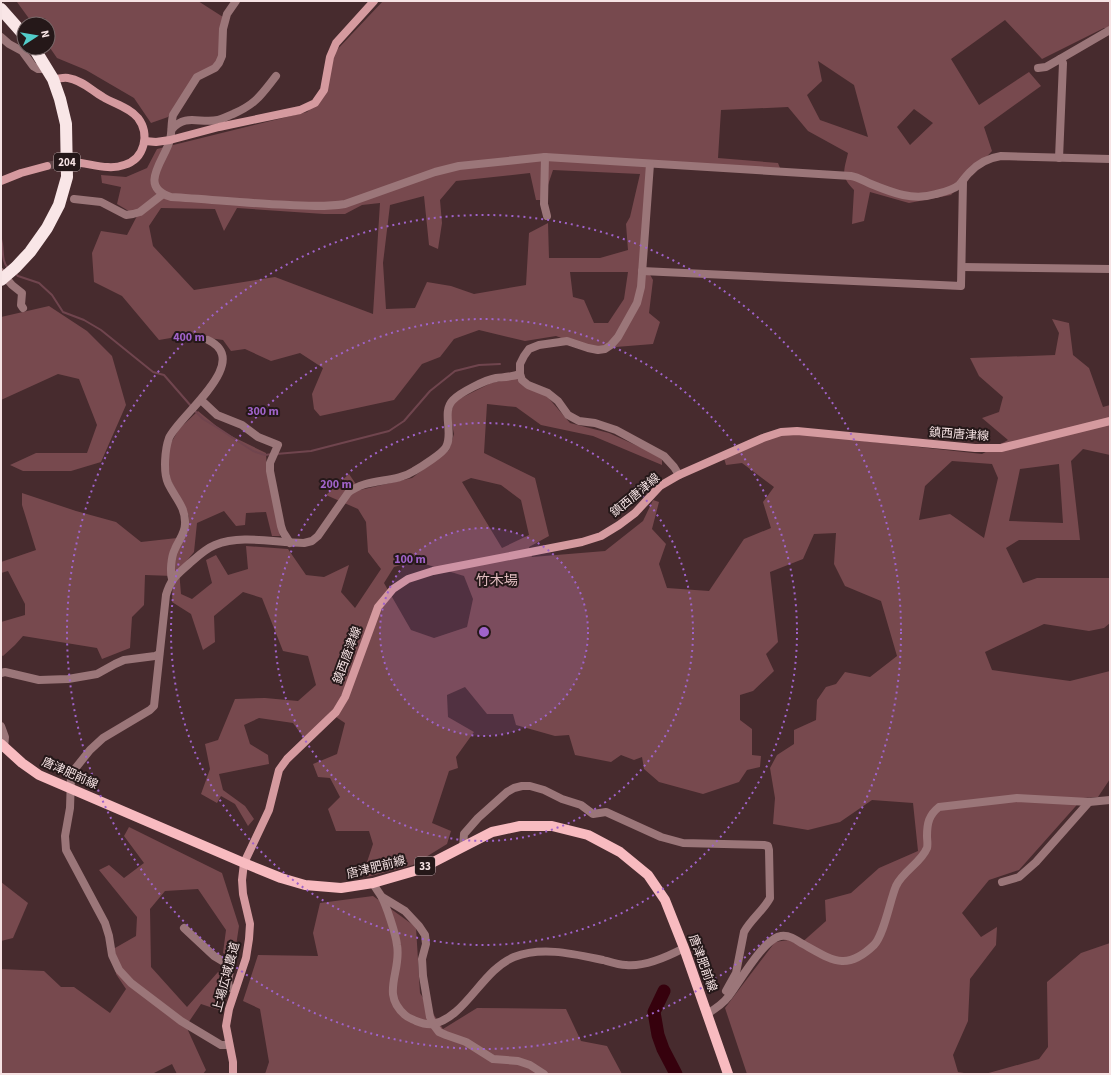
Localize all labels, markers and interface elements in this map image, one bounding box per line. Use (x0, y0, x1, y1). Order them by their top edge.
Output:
north arrow (16, 16, 56, 56)
text: N (37, 29, 53, 39)
road number: 204 (54, 153, 80, 171)
text: 400 m (173, 329, 205, 346)
text: 300 m (247, 403, 279, 420)
street label: 鎮西唐津線 (928, 424, 989, 445)
street label: 鎮西唐津線 (607, 470, 664, 521)
text: 200 m (320, 476, 352, 493)
text: 100 m (394, 551, 426, 568)
district label: 竹木場 (476, 571, 518, 591)
street label: 鎮西唐津線 (329, 624, 366, 686)
centre of rings (477, 625, 491, 639)
street label: 唐津肥前線 (39, 753, 101, 793)
street label: 唐津肥前線 (345, 852, 407, 883)
road number: 33 (415, 857, 435, 875)
street label: 唐津肥前線 (684, 932, 721, 994)
street label: 上場広域農道 (209, 940, 244, 1014)

